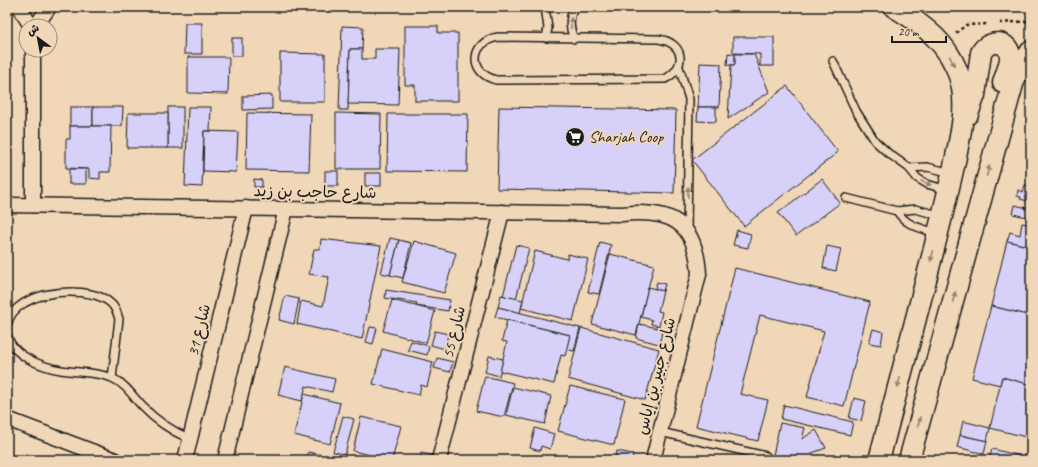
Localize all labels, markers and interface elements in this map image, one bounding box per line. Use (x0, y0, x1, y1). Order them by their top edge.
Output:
one-way arrow (568, 16, 574, 29)
north arrow (18, 18, 58, 58)
scale bar (892, 18, 946, 44)
text: ش (24, 20, 42, 39)
text: 20 m (898, 24, 920, 40)
one-way arrow (949, 55, 955, 67)
supermarket icon: Sharjah Coop (564, 126, 586, 148)
place label: Sharjah Coop (589, 127, 664, 147)
one-way arrow (985, 165, 991, 178)
one-way arrow (921, 180, 933, 186)
street label: شارع حاجب بن زيد (253, 181, 377, 204)
one-way arrow (685, 185, 691, 198)
one-way arrow (929, 250, 935, 262)
one-way arrow (951, 291, 957, 303)
street label: شارع 31 (183, 302, 216, 358)
street label: شارع 55 (438, 304, 471, 360)
street label: شارع جبير بن إياس (632, 315, 681, 437)
one-way arrow (896, 376, 902, 388)
one-way arrow (917, 416, 923, 429)

